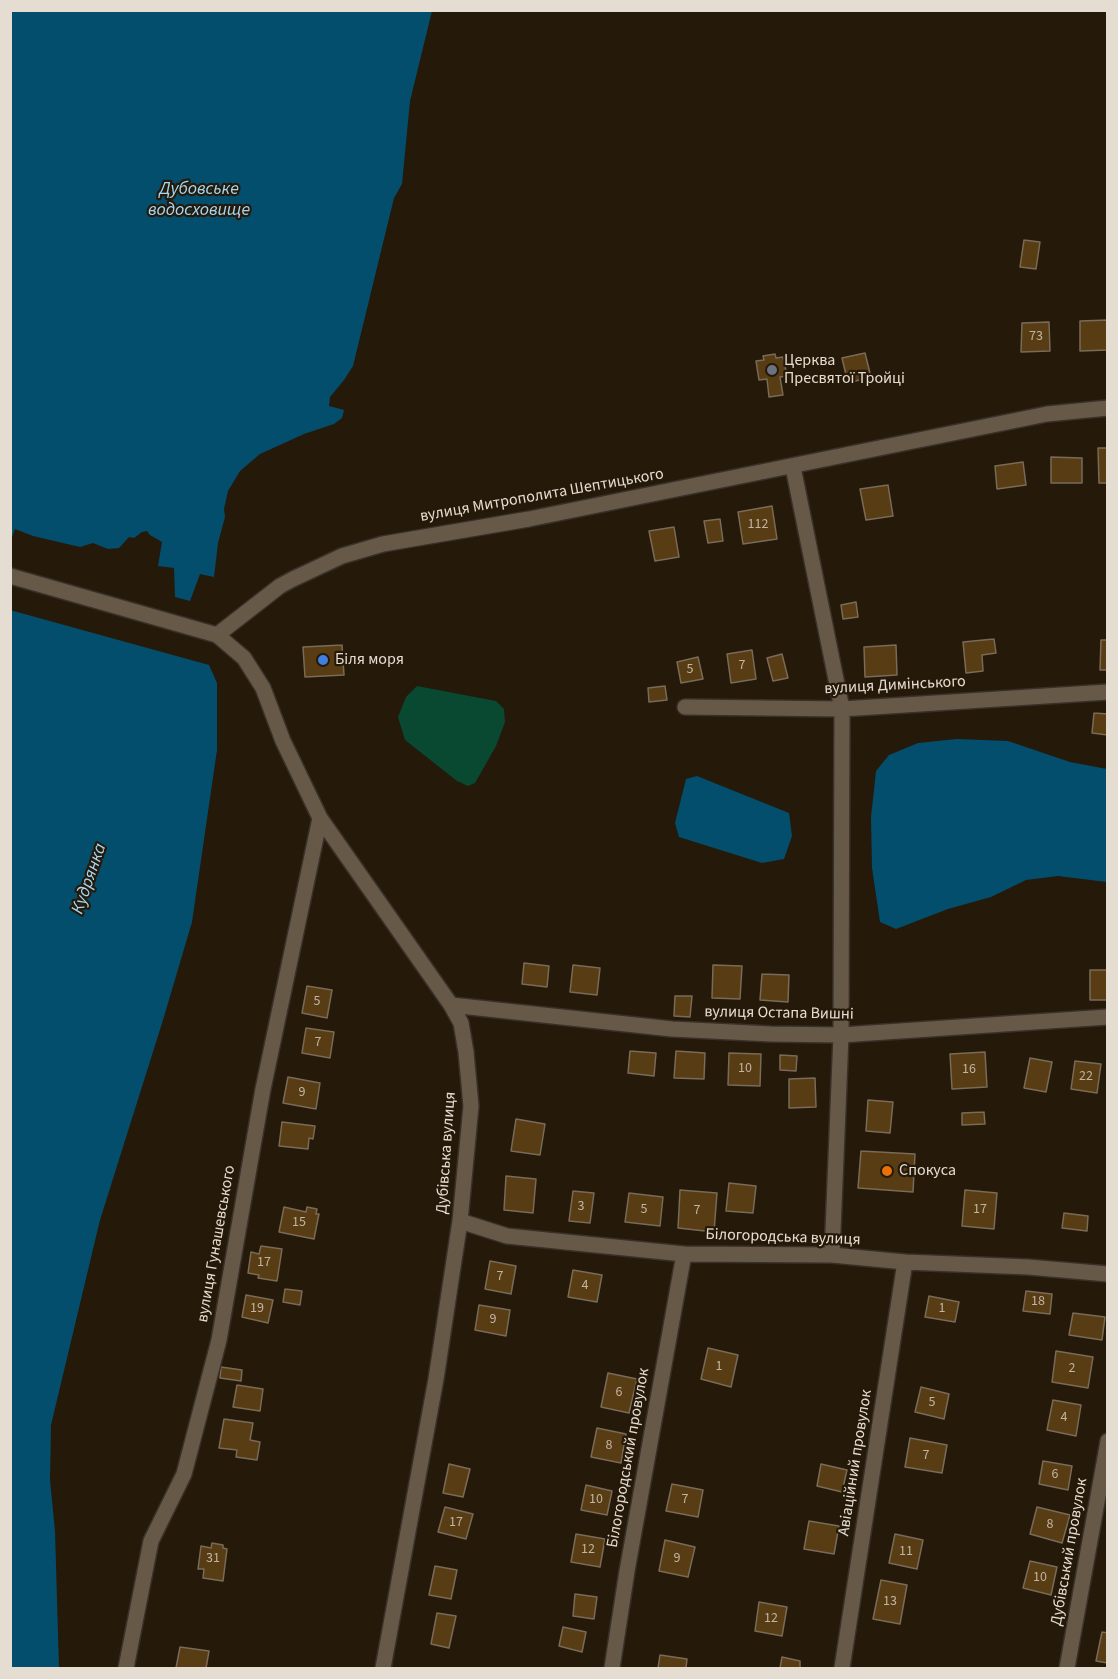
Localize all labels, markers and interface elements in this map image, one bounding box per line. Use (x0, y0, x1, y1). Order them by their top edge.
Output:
water label: Дубовське водосховище (148, 179, 250, 222)
house number: 73 (1029, 329, 1043, 345)
place label: Церква Пресвятої Тройці (784, 351, 905, 389)
marker: Церква Пресвятої Тройці (765, 363, 779, 377)
street label: вулиця Митрополита Шептицького (419, 465, 665, 527)
house number: 112 (748, 517, 768, 533)
place label: Біля моря (335, 650, 404, 670)
marker: Біля моря (316, 653, 330, 667)
house number: 7 (739, 658, 745, 674)
house number: 5 (687, 662, 693, 678)
street label: вулиця Димінського (824, 673, 966, 699)
water label: Кудрянка (68, 841, 112, 917)
house number: 5 (314, 994, 320, 1010)
street label: вулиця Остапа Вишні (704, 1003, 854, 1025)
house number: 7 (315, 1035, 321, 1051)
house number: 10 (738, 1061, 752, 1077)
house number: 16 (962, 1062, 976, 1078)
house number: 22 (1079, 1069, 1093, 1085)
house number: 9 (299, 1085, 305, 1101)
street label: Дубівська вулиця (433, 1091, 461, 1215)
place label: Спокуса (899, 1161, 956, 1181)
street label: вулиця Гунашевського (194, 1164, 240, 1324)
marker: Спокуса (880, 1164, 894, 1178)
house number: 3 (578, 1199, 584, 1215)
house number: 5 (641, 1202, 647, 1218)
house number: 17 (973, 1202, 987, 1218)
house number: 7 (694, 1203, 700, 1219)
house number: 15 (292, 1215, 306, 1231)
street label: Білогородська вулиця (705, 1226, 861, 1250)
house number: 17 (257, 1255, 271, 1271)
house number: 7 (497, 1269, 503, 1285)
house number: 4 (582, 1278, 588, 1294)
house number: 18 (1031, 1294, 1045, 1310)
house number: 19 (250, 1301, 264, 1317)
house number: 1 (939, 1301, 945, 1317)
house number: 9 (490, 1312, 496, 1328)
house number: 1 (716, 1359, 722, 1375)
house number: 2 (1069, 1361, 1075, 1377)
street label: Білогородський провулок (604, 1367, 654, 1549)
house number: 6 (616, 1385, 622, 1401)
street label: Авіаційний провулок (835, 1388, 877, 1538)
house number: 5 (929, 1395, 935, 1411)
house number: 4 (1061, 1410, 1067, 1426)
house number: 8 (606, 1438, 612, 1454)
house number: 7 (923, 1448, 929, 1464)
house number: 6 (1052, 1467, 1058, 1483)
street label: Дубівський провулок (1048, 1477, 1092, 1627)
house number: 10 (589, 1492, 603, 1508)
house number: 7 (682, 1492, 688, 1508)
house number: 17 (449, 1515, 463, 1531)
house number: 8 (1047, 1517, 1053, 1533)
house number: 12 (581, 1542, 595, 1558)
house number: 11 (899, 1544, 913, 1560)
house number: 31 (206, 1551, 220, 1567)
house number: 9 (674, 1551, 680, 1567)
house number: 10 (1033, 1570, 1047, 1586)
house number: 13 (883, 1594, 897, 1610)
house number: 12 (764, 1611, 778, 1627)

